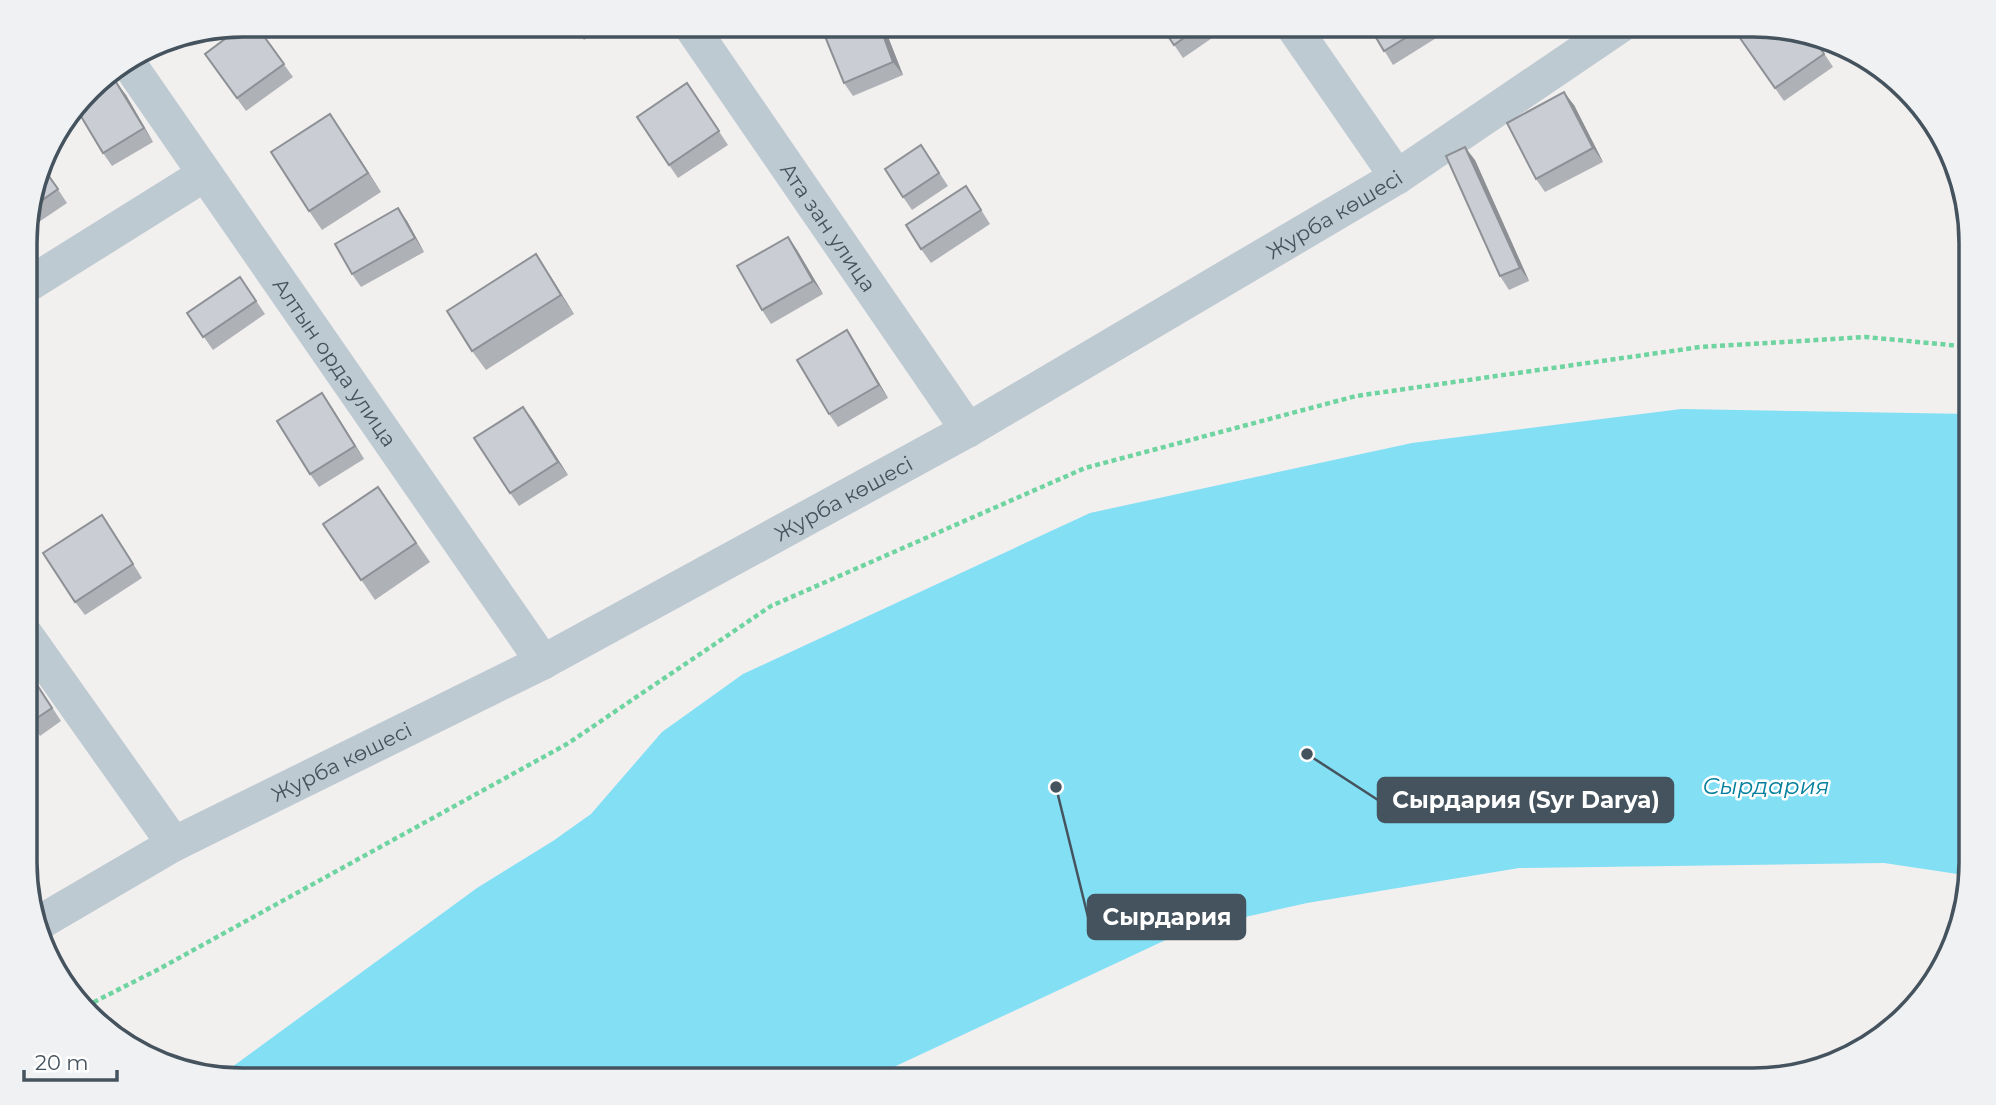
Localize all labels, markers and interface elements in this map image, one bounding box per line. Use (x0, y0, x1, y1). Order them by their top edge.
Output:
street label: Ата зан улица (776, 158, 882, 296)
street label: Журба көшесі (1262, 165, 1407, 264)
street label: Алтын орда улица (268, 273, 402, 451)
street label: Журба көшесі (770, 450, 917, 546)
street label: Журба көшесі (267, 716, 416, 807)
water label: Сырдария (1703, 772, 1829, 800)
callout: Сырдария (Syr Darya) (1378, 778, 1673, 822)
text: Сырдария (Syr Darya) (1392, 786, 1660, 814)
callout: Сырдария (1088, 895, 1245, 939)
text: Сырдария (1103, 903, 1232, 931)
scale bar (24, 1038, 117, 1082)
text: 20 m (35, 1050, 89, 1075)

